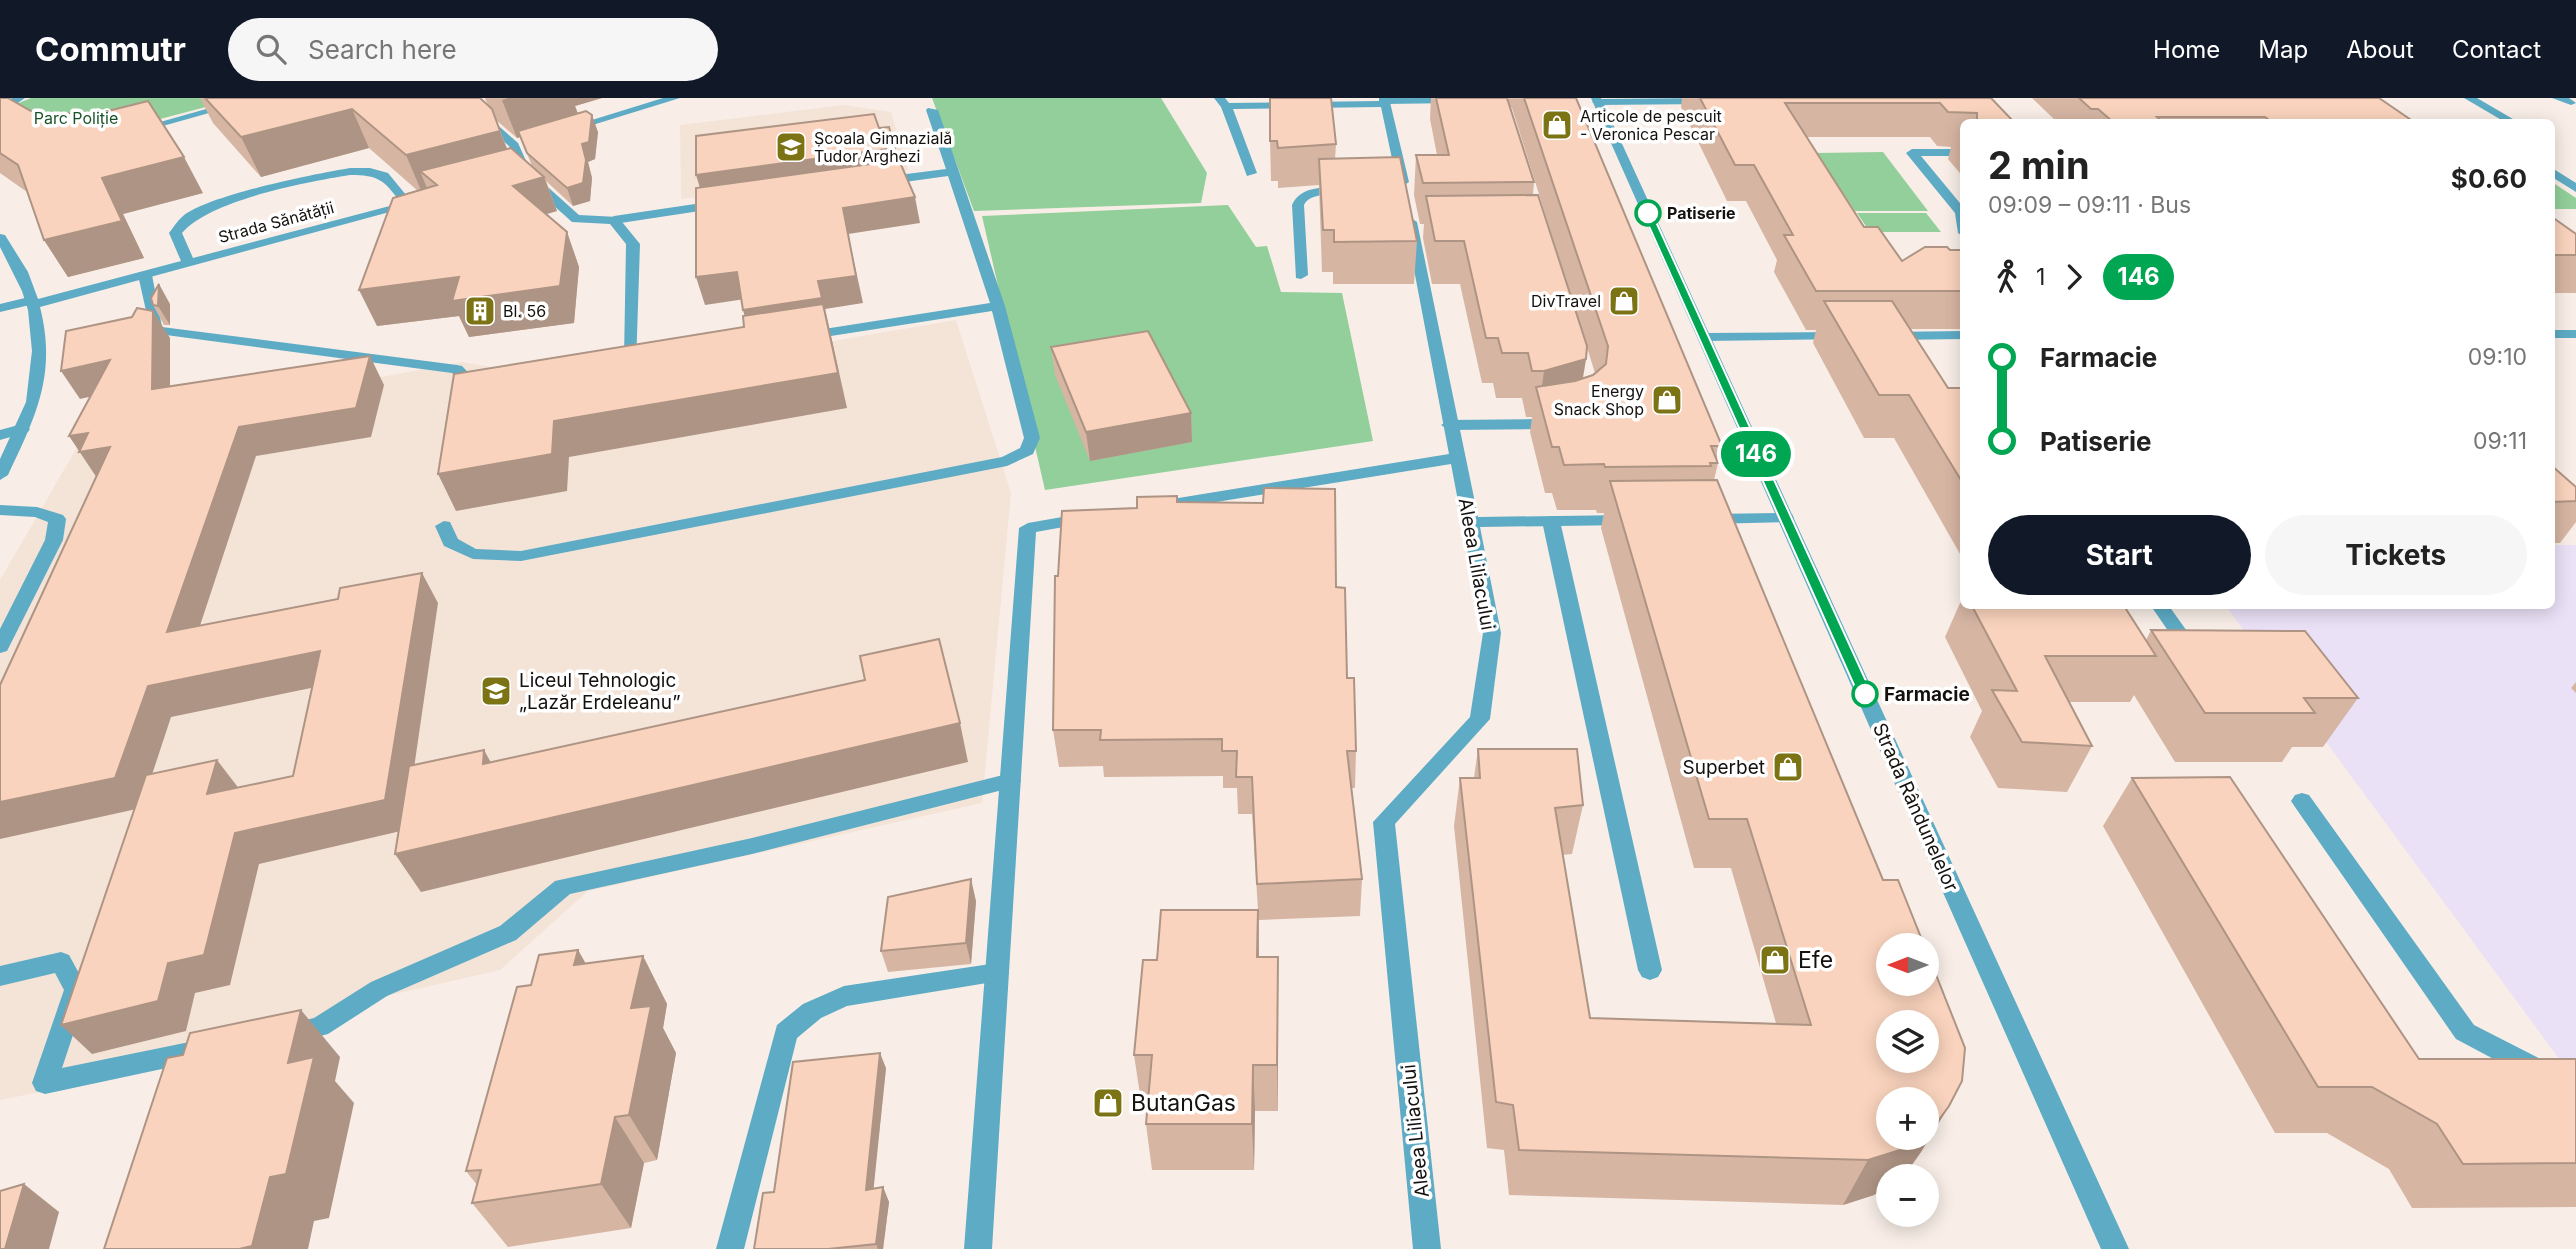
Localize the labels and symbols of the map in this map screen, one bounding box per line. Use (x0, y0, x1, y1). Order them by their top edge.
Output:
place label: Articole de pescuit - Veronica Pescar (1580, 106, 1722, 144)
park label: Parc Poliție (34, 108, 118, 128)
shop icon: Articole de pescuit - Veronica Pescar (1540, 108, 1574, 142)
place label: Școala Gimnazială Tudor Arghezi (814, 128, 952, 166)
school or university icon: Școala Gimnazială Tudor Arghezi (774, 130, 808, 164)
street label: Strada Sănătății (216, 197, 336, 247)
marker: Patiserie (1635, 200, 1661, 226)
place label: Patiserie (1667, 203, 1736, 223)
shop icon: DivTravel (1607, 284, 1641, 318)
place label: DivTravel (1531, 291, 1601, 311)
building icon: Bl. 56 (463, 294, 497, 328)
place label: Bl. 56 (503, 301, 546, 321)
place label: Energy Snack Shop (1554, 381, 1644, 419)
shop icon: Energy Snack Shop (1650, 383, 1684, 417)
line badge: 146 (1716, 431, 1796, 477)
street label: Aleea Liliacului (1454, 496, 1499, 632)
place label: Liceul Tehnologic „Lazăr Erdeleanu” (519, 669, 681, 714)
school or university icon: Liceul Tehnologic „Lazăr Erdeleanu” (479, 674, 513, 708)
marker: Farmacie (1852, 681, 1878, 707)
place label: Farmacie (1884, 683, 1970, 706)
street label: Strada Rândunelelor (1868, 719, 1963, 895)
shop icon: Superbet (1771, 750, 1805, 784)
place label: Superbet (1682, 756, 1765, 779)
north arrow (1876, 933, 1939, 996)
shop icon: Efe (1758, 943, 1792, 977)
place label: Efe (1798, 946, 1833, 974)
street label: Aleea Liliacului (1397, 1063, 1434, 1199)
shop icon: ButanGas (1091, 1086, 1125, 1120)
place label: ButanGas (1131, 1089, 1236, 1117)

